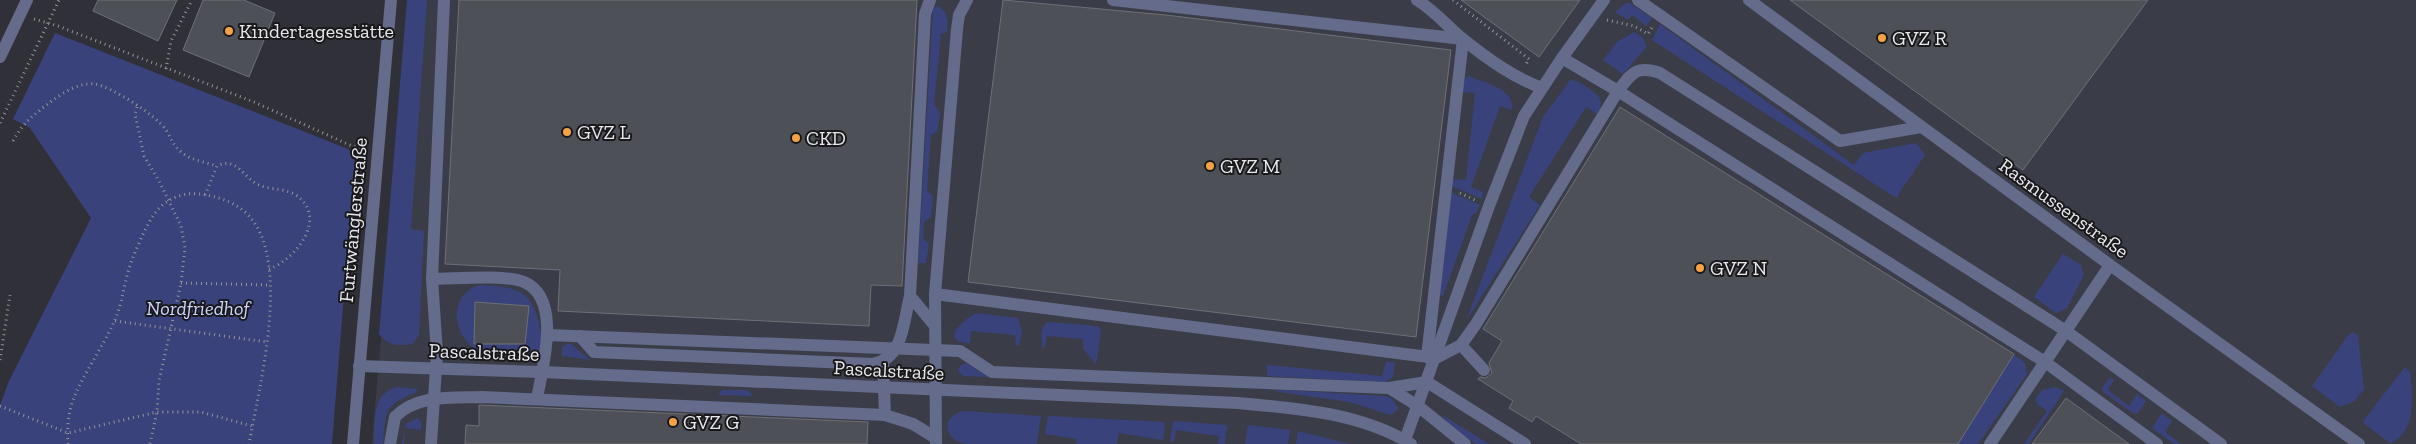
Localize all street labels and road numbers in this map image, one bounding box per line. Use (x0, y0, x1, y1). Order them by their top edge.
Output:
street label: Furtwänglerstraße (334, 137, 372, 303)
street label: Rasmussenstraße (1995, 153, 2133, 263)
street label: Pascalstraße (428, 338, 540, 366)
street label: Pascalstraße (833, 355, 945, 385)

